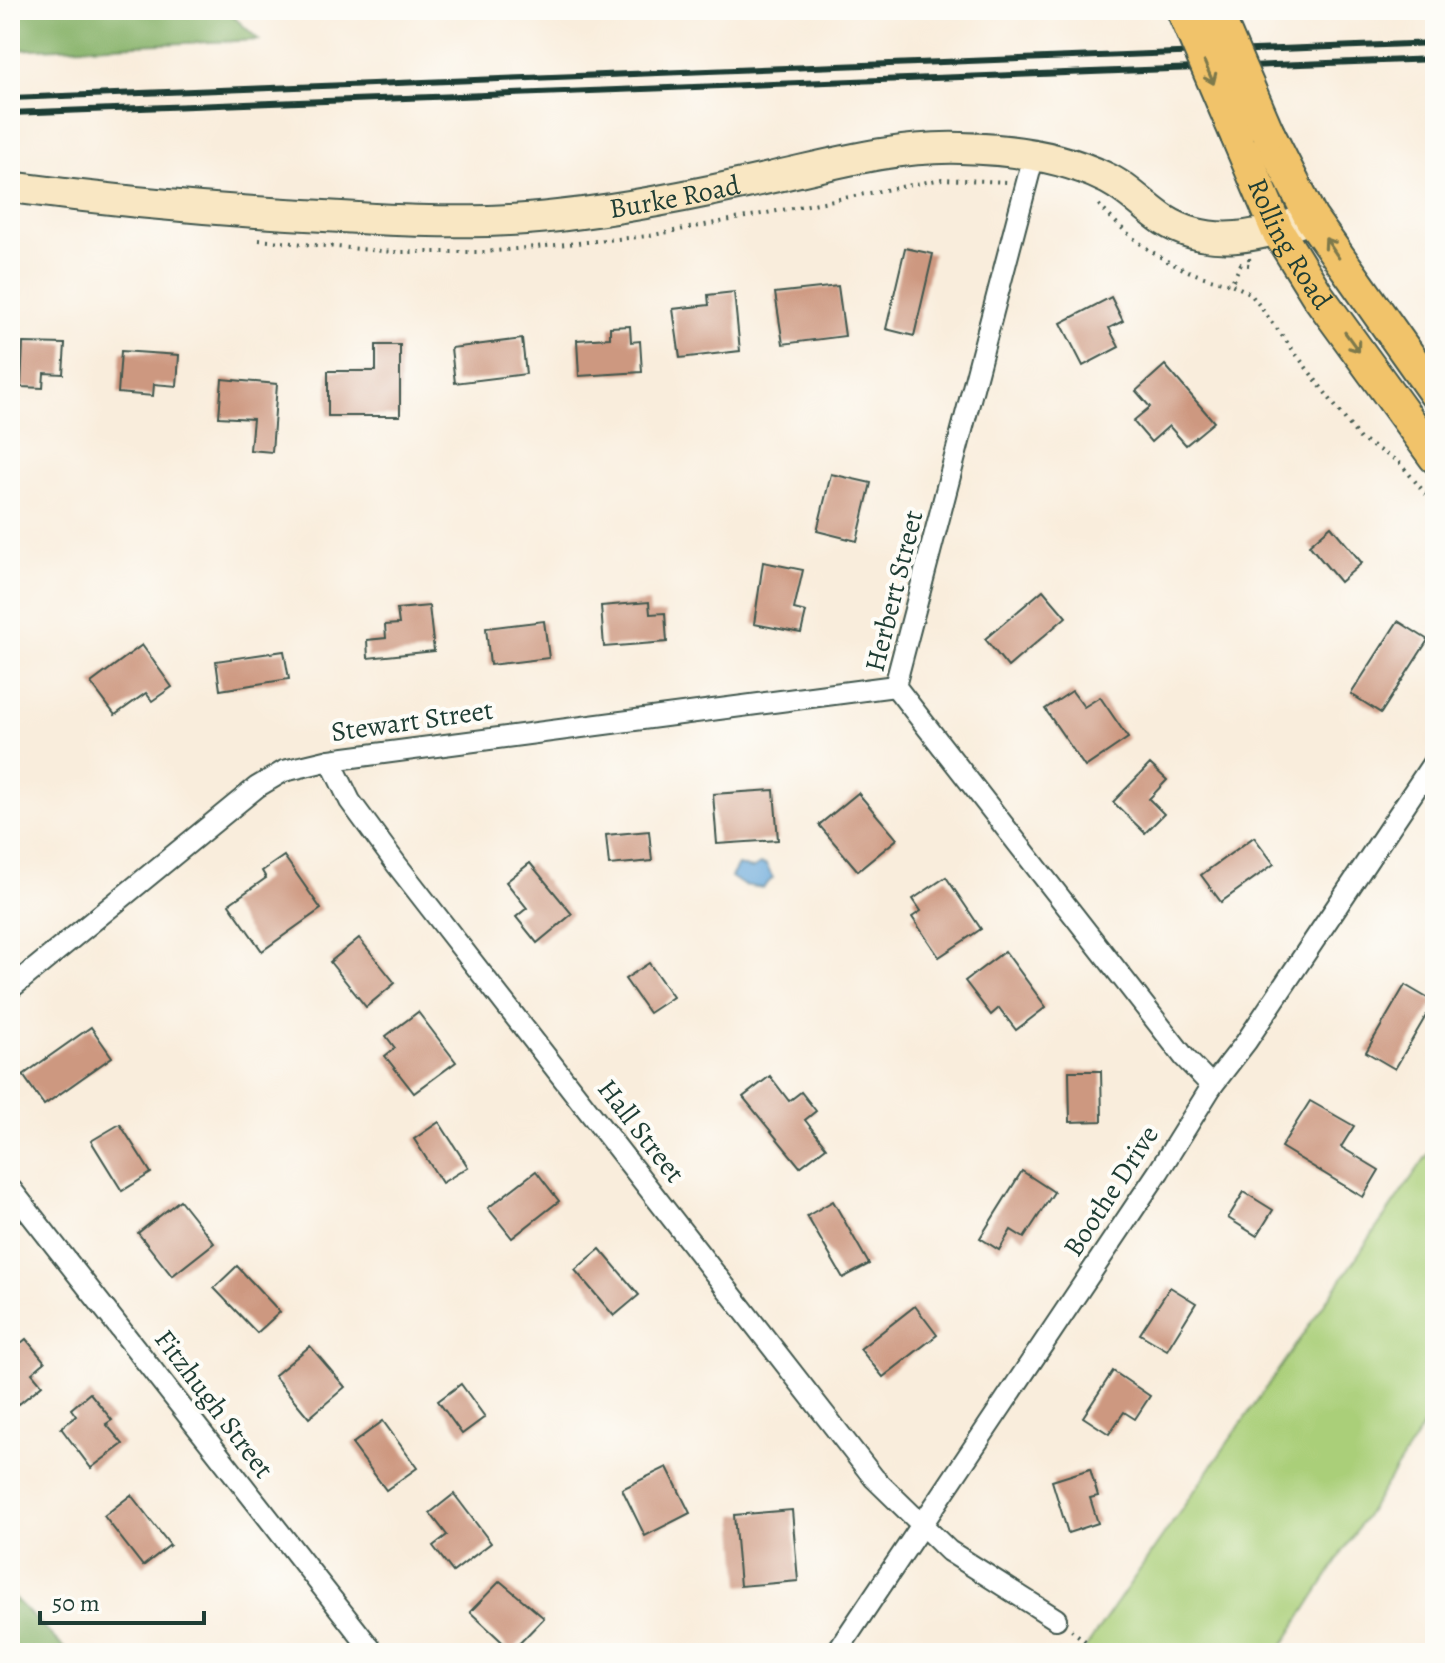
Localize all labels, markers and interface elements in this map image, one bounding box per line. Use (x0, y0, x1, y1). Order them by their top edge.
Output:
one-way arrow (1202, 61, 1217, 85)
street label: Burke Road (607, 166, 745, 228)
street label: Rolling Road (1238, 172, 1341, 318)
one-way arrow (1324, 237, 1340, 260)
one-way arrow (1343, 331, 1360, 352)
street label: Herbert Street (856, 506, 932, 676)
street label: Stewart Street (328, 691, 496, 751)
street label: Hall Street (589, 1071, 693, 1191)
street label: Boothe Drive (1054, 1118, 1168, 1264)
street label: Fitzhugh Street (145, 1322, 283, 1486)
scale bar (40, 1575, 204, 1625)
text: 50 m (52, 1587, 100, 1619)

